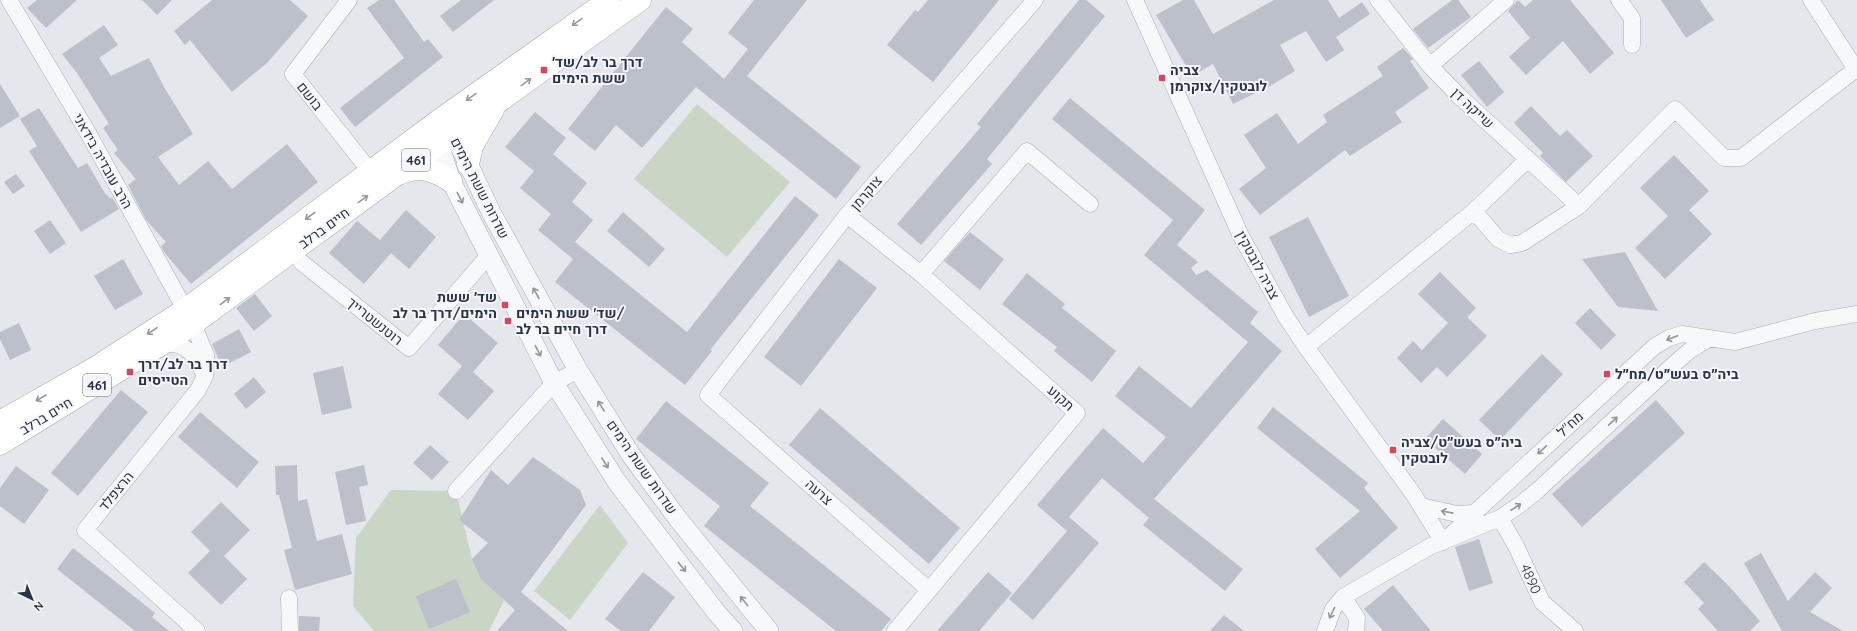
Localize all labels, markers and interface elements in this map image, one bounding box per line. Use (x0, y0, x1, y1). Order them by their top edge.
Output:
one-way arrow (572, 18, 583, 27)
place label: דרך בר לב/שד׳ ששת הימים (552, 53, 643, 87)
place label: צביה לובטקין/צוקרמן (1170, 61, 1268, 95)
marker: דרך בר לב/שד׳ ששת הימים (539, 65, 549, 75)
marker: צביה לובטקין/צוקרמן (1157, 73, 1167, 83)
street label: בושם (293, 78, 327, 114)
one-way arrow (520, 78, 531, 87)
street label: שייקה דן (1448, 84, 1498, 132)
one-way arrow (466, 93, 477, 101)
street label: הרב עובדיה בידאני (69, 110, 137, 212)
street label: שדרות ששת הימים (447, 134, 513, 242)
road number: 461 (402, 149, 430, 171)
street label: צוקרמן (846, 172, 886, 214)
one-way arrow (457, 192, 464, 204)
one-way arrow (357, 195, 368, 203)
street label: חיים ברלב (295, 204, 353, 252)
one-way arrow (305, 212, 316, 221)
street label: צביה לובטקין (1232, 227, 1284, 303)
place label: שד׳ ששת הימים/דרך בר לב (393, 288, 497, 322)
one-way arrow (531, 288, 539, 300)
street label: רוטנשטרייך (343, 293, 407, 349)
one-way arrow (219, 297, 230, 305)
marker: שד׳ ששת הימים/דרך בר לב (500, 300, 510, 310)
place label: שד' ששת הימים/ דרך חיים בר לב (516, 304, 624, 338)
marker: שד' ששת הימים/ דרך חיים בר לב (503, 316, 513, 326)
one-way arrow (147, 327, 158, 335)
one-way arrow (1667, 334, 1679, 342)
one-way arrow (535, 345, 543, 357)
place label: דרך בר לב/דרך הטייסים (138, 355, 228, 389)
place label: ביה״ס בעש״ט/מח״ל (1615, 365, 1739, 383)
marker: דרך בר לב/דרך הטייסים (125, 367, 135, 377)
marker: ביה״ס בעש״ט/מח״ל (1602, 369, 1612, 379)
road number: 461 (83, 374, 111, 396)
street label: תקוע (1044, 381, 1078, 415)
street label: חיים ברלב (16, 393, 76, 439)
one-way arrow (35, 395, 47, 403)
one-way arrow (596, 400, 604, 412)
street label: מח"ל (1553, 407, 1587, 441)
street label: שדרות ששת הימים (603, 416, 681, 518)
one-way arrow (1607, 417, 1617, 426)
place label: ביה״ס בעש״ט/צביה לובטקין (1401, 433, 1522, 467)
marker: ביה״ס בעש״ט/צביה לובטקין (1388, 445, 1398, 455)
one-way arrow (1537, 445, 1547, 454)
one-way arrow (601, 457, 609, 468)
street label: הרצפלד (95, 467, 137, 515)
street label: צרעה (802, 475, 837, 509)
one-way arrow (1510, 503, 1521, 512)
one-way arrow (1441, 508, 1454, 516)
street label: 4890 (1516, 561, 1546, 597)
one-way arrow (678, 562, 686, 573)
north arrow (12, 579, 52, 619)
one-way arrow (740, 595, 748, 606)
text: N (31, 598, 47, 614)
one-way arrow (1328, 607, 1335, 619)

